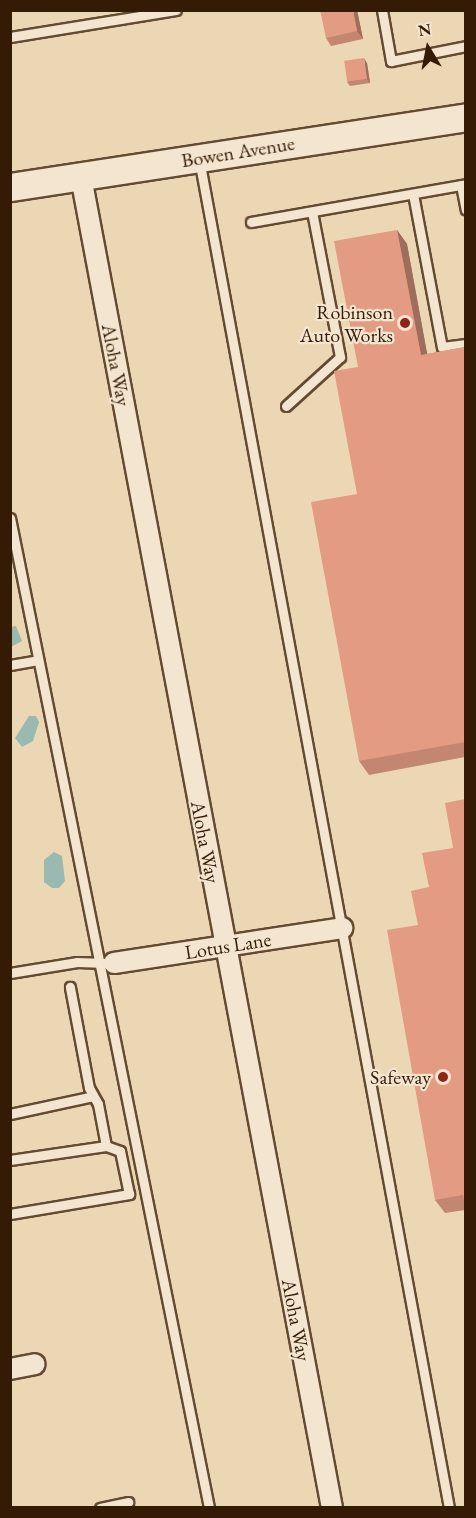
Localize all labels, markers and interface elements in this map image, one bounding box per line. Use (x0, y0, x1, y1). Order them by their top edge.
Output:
north arrow (398, 18, 458, 78)
text: N (417, 18, 433, 41)
street label: Bowen Avenue (180, 131, 296, 173)
place label: Robinson Auto Works (300, 300, 393, 347)
marker: Robinson Auto Works (398, 316, 412, 330)
street label: Aloha Way (96, 322, 136, 408)
street label: Aloha Way (185, 799, 225, 885)
street label: Lotus Lane (183, 927, 273, 965)
place label: Safeway (370, 1065, 431, 1089)
marker: Safeway (436, 1070, 450, 1084)
street label: Aloha Way (276, 1277, 316, 1363)

